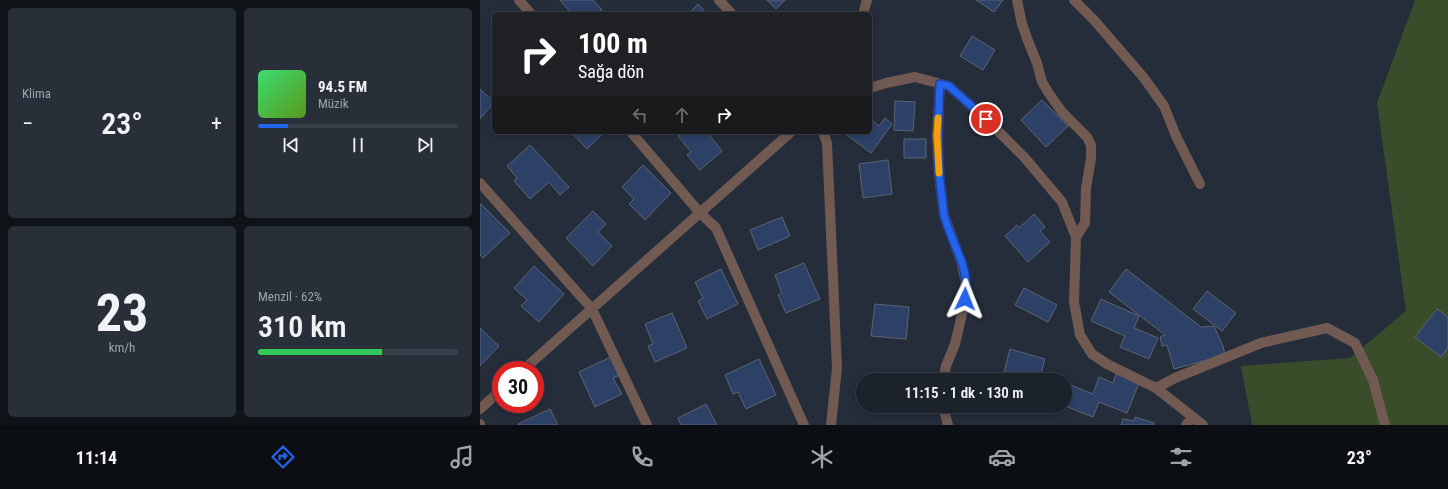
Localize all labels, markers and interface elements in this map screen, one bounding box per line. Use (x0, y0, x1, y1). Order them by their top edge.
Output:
text: 100 m (578, 27, 648, 60)
icon: right (512, 28, 564, 80)
text: Sağa dön (578, 61, 644, 82)
text: 94.5 FM (318, 78, 367, 96)
text: Klima (22, 86, 51, 101)
text: Müzik (318, 96, 349, 111)
pin (969, 102, 1003, 136)
icon: left (629, 104, 651, 126)
icon: ahead (671, 104, 693, 126)
icon: right (713, 104, 735, 126)
text: 23° (101, 106, 143, 141)
icon: arrive (975, 108, 997, 130)
text: − (22, 111, 33, 136)
text: + (211, 111, 222, 136)
icon: previous (280, 134, 302, 156)
icon: pause (347, 134, 369, 156)
icon: next (414, 134, 436, 156)
position arrow (944, 278, 986, 320)
text: 23 (96, 283, 148, 344)
text: Menzil · 62% (258, 289, 322, 304)
text: 310 km (258, 309, 347, 344)
text: km/h (109, 340, 135, 355)
speed limit sign: 30 (492, 361, 544, 413)
text: 11:15 · 1 dk · 130 m (905, 384, 1023, 402)
icon: directions (269, 443, 297, 471)
icon: music (448, 443, 476, 471)
icon: phone (628, 443, 656, 471)
icon: climate (808, 443, 836, 471)
icon: car (988, 443, 1016, 471)
icon: filters (1167, 443, 1195, 471)
text: 11:14 (76, 447, 117, 468)
text: 23° (1347, 447, 1372, 468)

